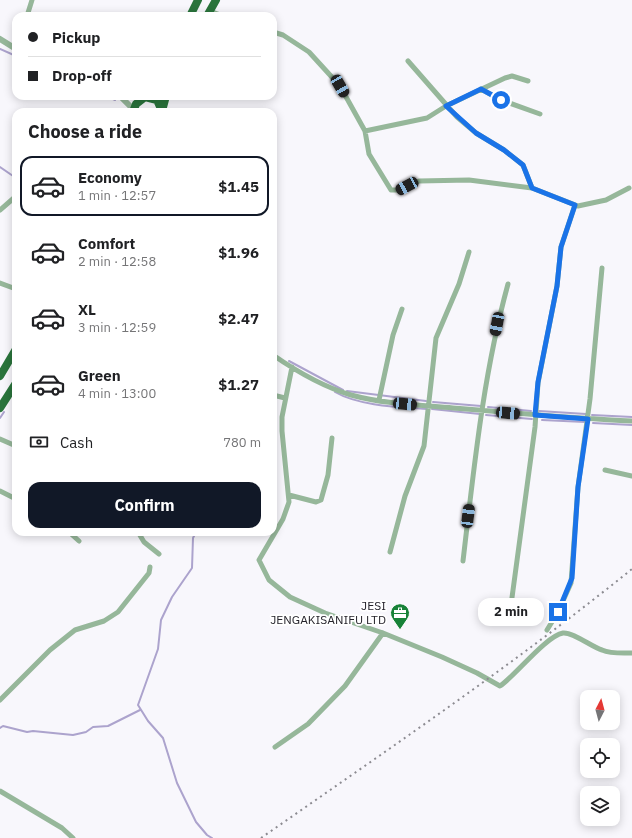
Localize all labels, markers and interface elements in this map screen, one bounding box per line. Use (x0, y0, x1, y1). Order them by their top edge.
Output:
text: Pickup (52, 28, 100, 47)
text: Drop-off (52, 66, 112, 85)
car (329, 73, 351, 99)
route start (492, 91, 510, 109)
text: Choose a ride (28, 120, 142, 143)
icon: car (30, 168, 66, 204)
text: Economy (78, 168, 142, 187)
car (394, 175, 420, 197)
text: $1.45 (218, 177, 259, 196)
text: 1 min · 12:57 (78, 187, 156, 204)
icon: car (30, 234, 66, 270)
text: Comfort (78, 234, 135, 253)
text: $1.96 (218, 243, 259, 262)
text: 2 min · 12:58 (78, 253, 156, 270)
icon: car (30, 300, 66, 336)
text: XL (78, 300, 96, 319)
text: $2.47 (218, 309, 259, 328)
car (489, 311, 505, 337)
text: 3 min · 12:59 (78, 319, 156, 336)
icon: car (30, 366, 66, 402)
text: Green (78, 366, 121, 385)
text: $1.27 (218, 375, 259, 394)
text: 4 min · 13:00 (78, 385, 156, 402)
car (393, 397, 417, 411)
car (496, 406, 520, 420)
icon: cash (28, 431, 50, 453)
text: Cash (60, 433, 93, 452)
text: 780 m (223, 434, 261, 451)
button: Confirm (28, 482, 261, 528)
car (461, 503, 475, 529)
place label: JESI JENGAKISANIFU LTD (270, 598, 386, 627)
callout: 2 min (478, 598, 544, 626)
office icon: JESI JENGAKISANIFU LTD (389, 602, 411, 630)
text: 2 min (494, 603, 528, 620)
route end (549, 603, 567, 621)
north arrow (580, 690, 620, 730)
map controls (580, 690, 620, 826)
button: locate (580, 738, 620, 778)
button: layers (580, 786, 620, 826)

